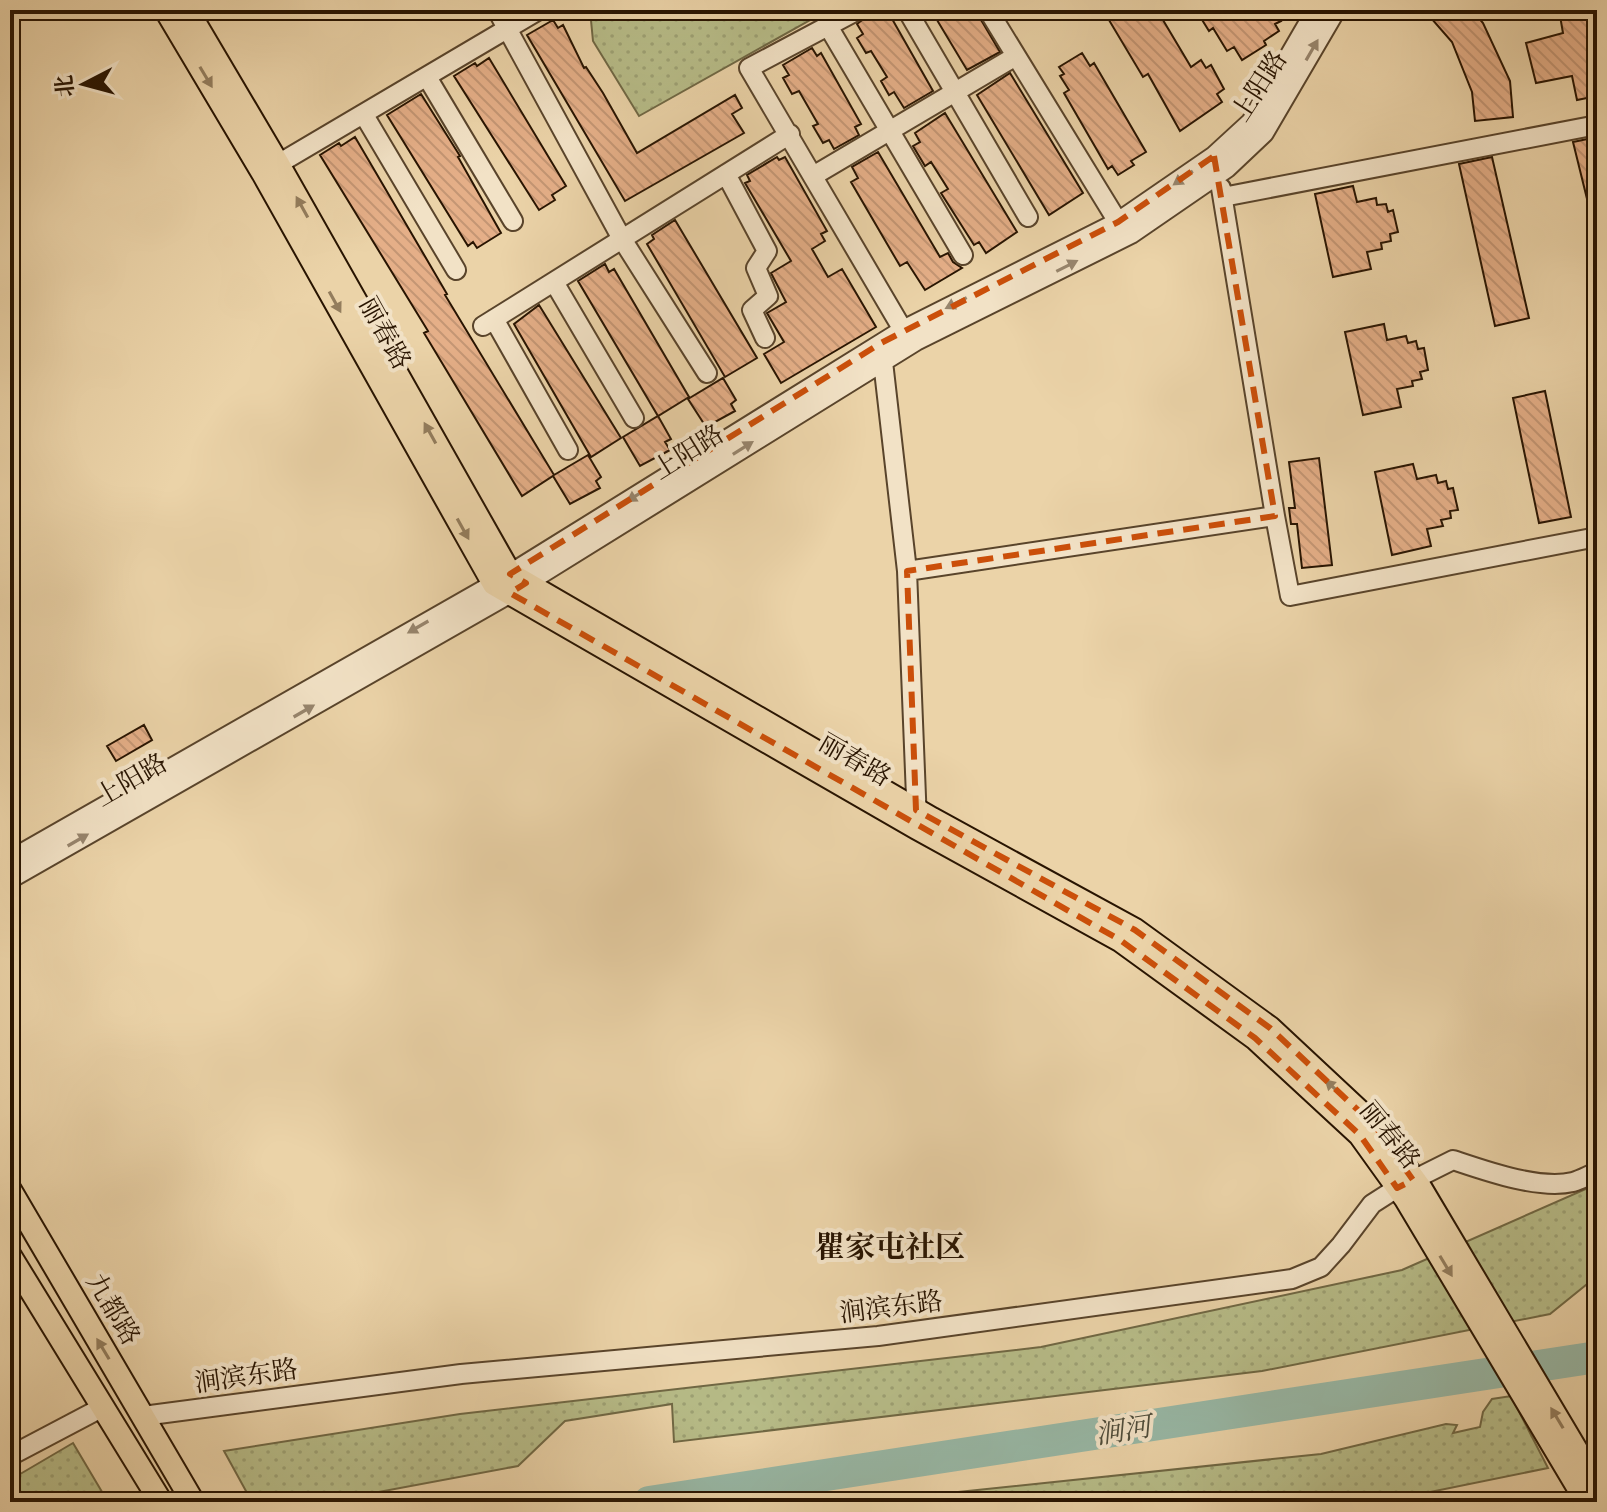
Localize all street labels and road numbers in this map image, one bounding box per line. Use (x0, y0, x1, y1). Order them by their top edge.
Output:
street label: 上阳路 (1225, 45, 1293, 127)
street label: 丽春路 (353, 291, 417, 375)
street label: 上阳路 (647, 418, 729, 486)
street label: 丽春路 (813, 727, 897, 793)
street label: 上阳路 (89, 747, 173, 813)
street label: 丽春路 (1353, 1095, 1427, 1175)
street label: 九都路 (80, 1268, 146, 1350)
street label: 涧滨东路 (837, 1285, 945, 1329)
street label: 涧滨东路 (192, 1353, 300, 1399)

